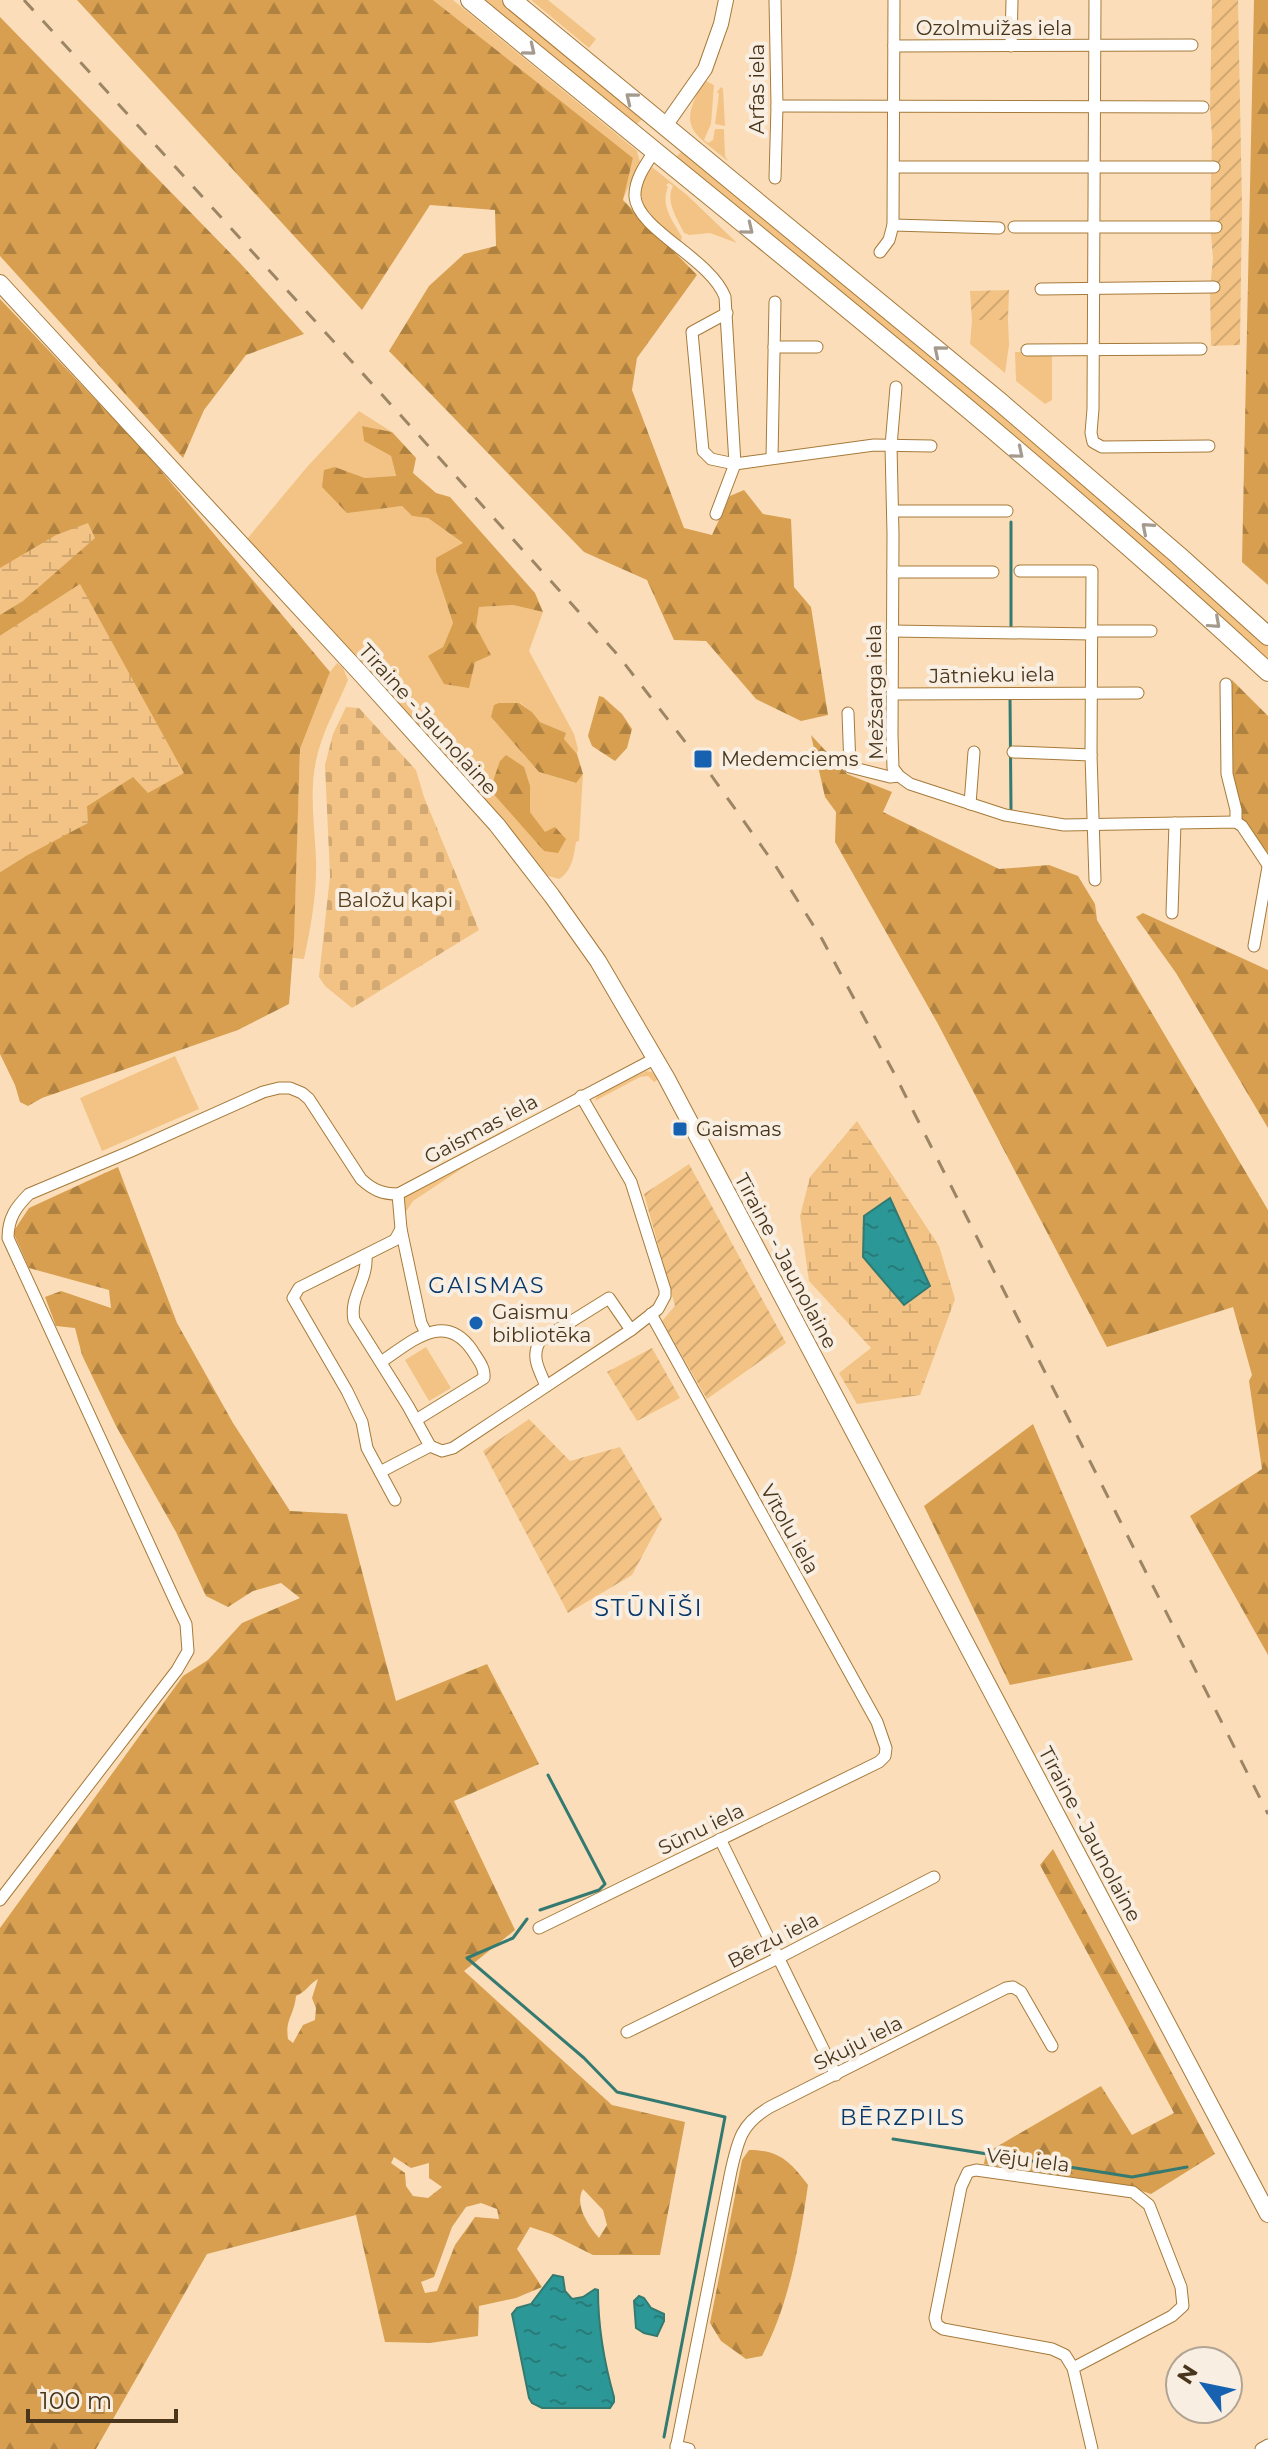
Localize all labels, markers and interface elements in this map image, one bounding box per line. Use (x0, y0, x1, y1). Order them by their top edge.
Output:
street label: Ozolmuižas iela (916, 16, 1072, 40)
one-way arrow (521, 40, 536, 54)
street label: Arfas iela (745, 44, 769, 134)
one-way arrow (626, 93, 641, 108)
one-way arrow (739, 219, 754, 234)
one-way arrow (934, 346, 948, 361)
one-way arrow (1009, 443, 1024, 458)
one-way arrow (1142, 523, 1156, 538)
one-way arrow (1205, 614, 1220, 628)
street label: Mežsarga iela (862, 624, 888, 760)
street label: Tīraine - Jaunolaine (354, 638, 502, 800)
street label: Jātnieku iela (928, 662, 1055, 688)
place label: Medemciems (721, 747, 859, 771)
marker: Medemciems (692, 748, 714, 770)
park label: Baložu kapi (337, 888, 453, 912)
street label: Gaismas iela (420, 1089, 542, 1169)
place label: Gaismas (696, 1117, 781, 1141)
marker: Gaismas (671, 1120, 689, 1138)
street label: Tīraine - Jaunolaine (730, 1169, 842, 1353)
district label: GAISMAS (428, 1272, 546, 1299)
place label: Gaismu bibliotēka (492, 1300, 591, 1347)
marker: Gaismu bibliotēka (467, 1314, 485, 1332)
street label: Vītolu iela (756, 1480, 824, 1578)
district label: STŪNĪŠI (594, 1593, 704, 1622)
street label: Tīraine - Jaunolaine (1034, 1742, 1146, 1926)
street label: Sūnu iela (654, 1798, 748, 1860)
street label: Bērzu iela (724, 1907, 822, 1973)
street label: Skuju iela (810, 2010, 906, 2076)
district label: BĒRZPILS (840, 2104, 966, 2131)
street label: Vēju iela (985, 2143, 1071, 2177)
north arrow (1164, 2345, 1244, 2425)
text: N (1171, 2360, 1204, 2389)
scale bar (28, 2373, 176, 2423)
text: 100 m (40, 2386, 112, 2415)

